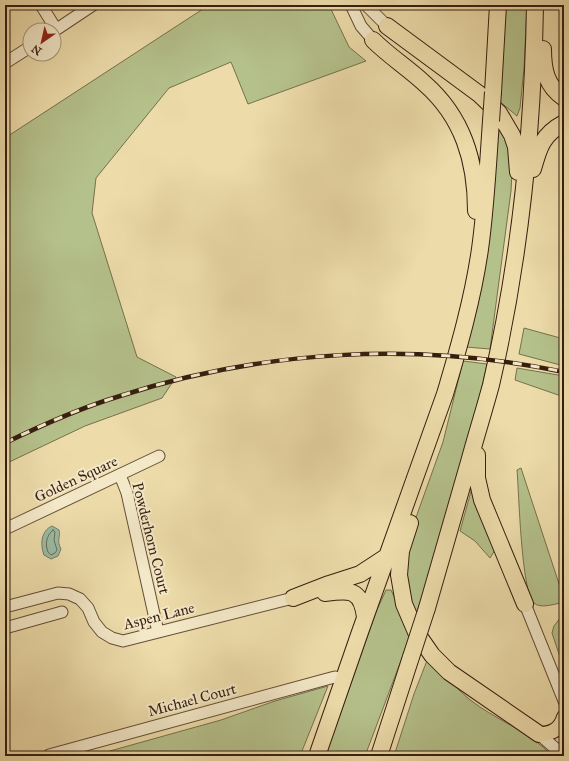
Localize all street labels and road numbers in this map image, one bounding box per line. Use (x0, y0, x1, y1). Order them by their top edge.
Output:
street label: Golden Square (32, 452, 121, 507)
street label: Powderhorn Court (128, 480, 174, 596)
street label: Aspen Lane (121, 599, 196, 634)
street label: Michael Court (146, 679, 239, 720)

